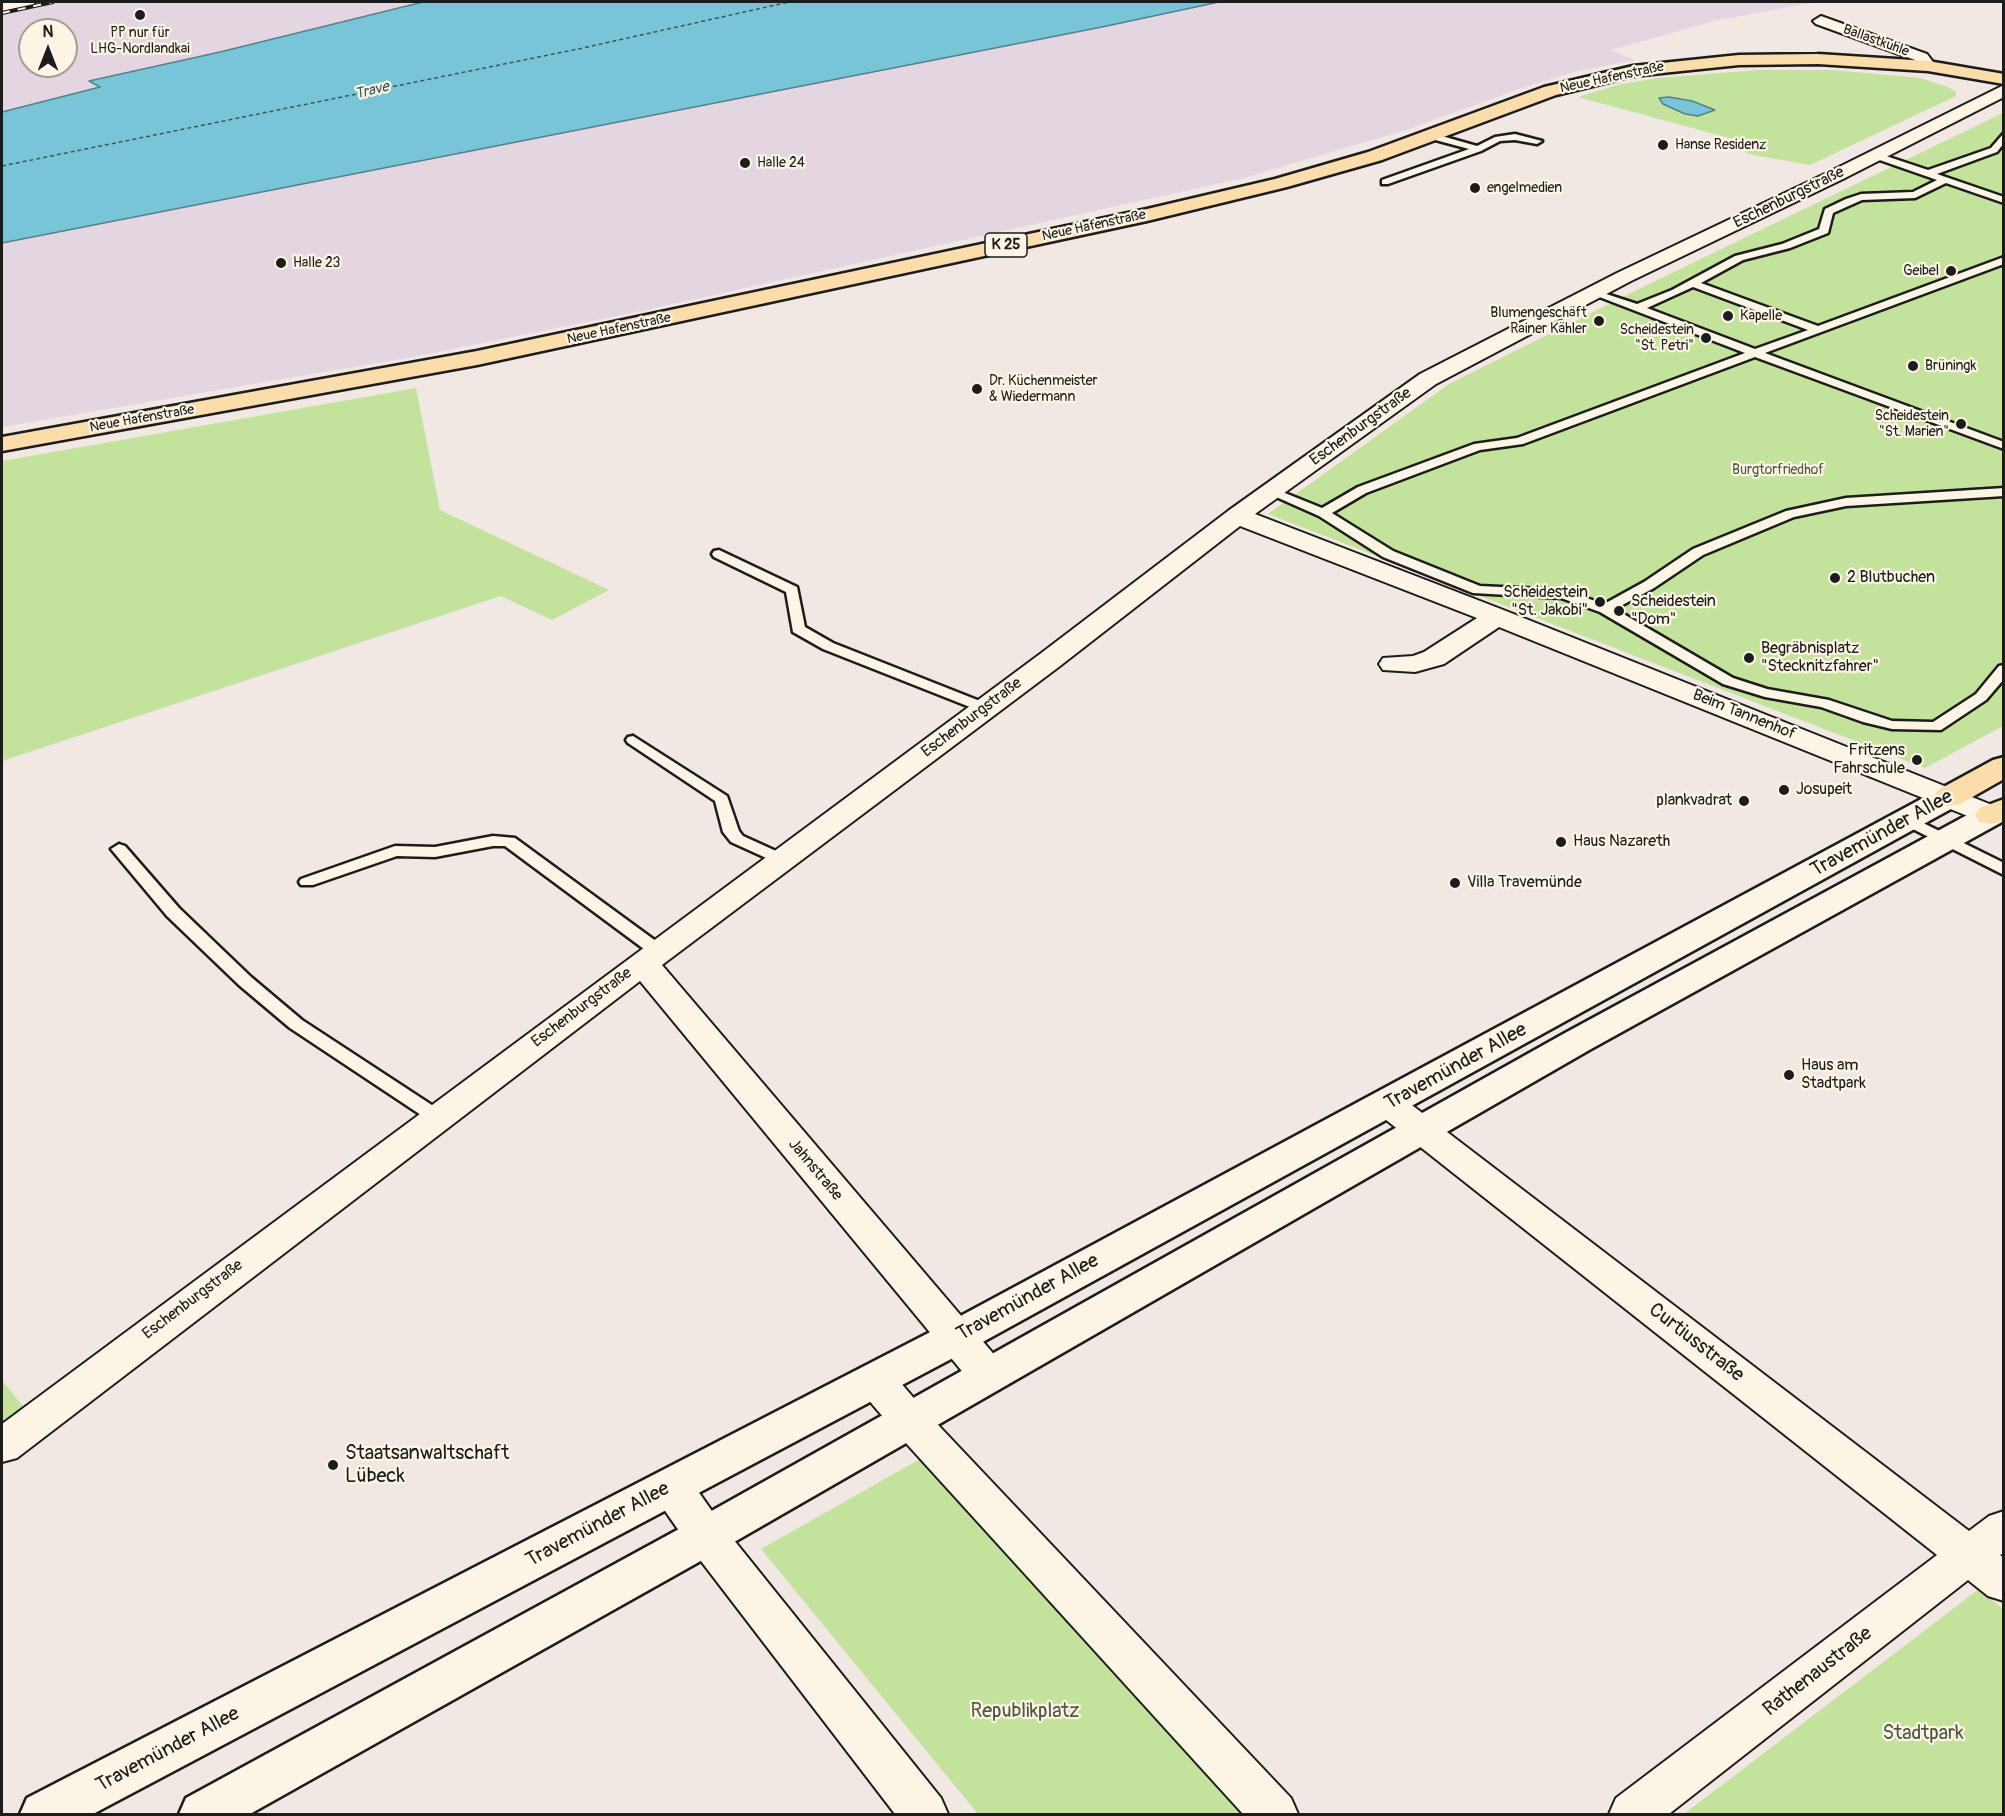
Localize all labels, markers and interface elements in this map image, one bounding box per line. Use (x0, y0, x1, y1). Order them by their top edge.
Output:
marker: PP nur für LHG-Nordlandkai (133, 8, 147, 22)
north arrow (18, 18, 78, 78)
street label: Ballastkuhle (1841, 21, 1911, 61)
text: N (43, 22, 53, 42)
place label: PP nur für LHG-Nordlandkai (90, 25, 190, 57)
street label: Neue Hafenstraße (1559, 59, 1665, 97)
water label: Trave (353, 78, 391, 104)
place label: Hanse Residenz (1675, 137, 1766, 153)
marker: Hanse Residenz (1656, 138, 1670, 152)
place label: Halle 24 (757, 155, 805, 171)
marker: Halle 24 (738, 156, 752, 170)
street label: Eschenburgstraße (1731, 163, 1847, 233)
place label: engelmedien (1487, 180, 1562, 196)
marker: engelmedien (1468, 181, 1482, 195)
street label: Neue Hafenstraße (1041, 207, 1147, 245)
road number: K 25 (985, 233, 1027, 257)
place label: Halle 23 (293, 255, 340, 271)
marker: Halle 23 (274, 256, 288, 270)
place label: Geibel (1903, 263, 1939, 279)
marker: Geibel (1944, 264, 1958, 278)
place label: Blumengeschäft Rainer Kähler (1490, 305, 1587, 338)
place label: Kapelle (1740, 308, 1782, 324)
marker: Kapelle (1721, 309, 1735, 323)
street label: Neue Hafenstraße (566, 310, 672, 348)
marker: Blumengeschäft Rainer Kähler (1592, 314, 1606, 328)
place label: Scheidestein "St. Petri" (1620, 322, 1694, 354)
marker: Scheidestein "St. Petri" (1699, 331, 1713, 345)
place label: Brüningk (1925, 358, 1976, 374)
marker: Brüningk (1906, 359, 1920, 373)
place label: Dr. Küchenmeister & Wiedermann (989, 373, 1098, 406)
marker: Dr. Küchenmeister & Wiedermann (970, 382, 984, 396)
street label: Eschenburgstraße (1307, 384, 1415, 470)
street label: Neue Hafenstraße (88, 402, 196, 436)
place label: Scheidestein "St. Marien" (1875, 408, 1949, 440)
marker: Scheidestein "St. Marien" (1954, 417, 1968, 431)
park label: Burgtorfriedhof (1732, 462, 1824, 478)
place label: 2 Blutbuchen (1847, 568, 1935, 588)
marker: 2 Blutbuchen (1828, 571, 1842, 585)
place label: Scheidestein "St. Jakobi" (1503, 583, 1588, 621)
place label: Scheidestein "Dom" (1631, 592, 1716, 630)
marker: Scheidestein "St. Jakobi" (1593, 595, 1607, 609)
marker: Scheidestein "Dom" (1612, 604, 1626, 618)
place label: Begräbnisplatz "Stecknitzfahrer" (1761, 639, 1879, 677)
marker: Begräbnisplatz "Stecknitzfahrer" (1742, 651, 1756, 665)
street label: Eschenburgstraße (918, 674, 1026, 762)
street label: Beim Tannenhof (1690, 686, 1798, 744)
place label: Fritzens Fahrschule (1833, 741, 1905, 779)
marker: Fritzens Fahrschule (1910, 753, 1924, 767)
place label: Josupeit (1796, 780, 1852, 800)
marker: Josupeit (1777, 783, 1791, 797)
street label: Travemünder Allee (1807, 785, 1957, 883)
place label: plankvadrat (1656, 791, 1732, 811)
marker: plankvadrat (1737, 794, 1751, 808)
place label: Haus Nazareth (1573, 832, 1670, 852)
marker: Haus Nazareth (1554, 835, 1568, 849)
place label: Villa Travemünde (1467, 873, 1582, 893)
marker: Villa Travemünde (1448, 876, 1462, 890)
street label: Eschenburgstraße (528, 964, 636, 1052)
street label: Travemünder Allee (1381, 1018, 1531, 1116)
place label: Haus am Stadtpark (1801, 1056, 1866, 1094)
marker: Haus am Stadtpark (1782, 1068, 1796, 1082)
street label: Jahnstraße (784, 1135, 846, 1205)
street label: Travemünder Allee (953, 1249, 1103, 1347)
street label: Eschenburgstraße (139, 1256, 247, 1344)
street label: Curtiusstraße (1644, 1298, 1748, 1388)
place label: Staatsanwaltschaft Lübeck (345, 1442, 509, 1489)
marker: Staatsanwaltschaft Lübeck (326, 1458, 340, 1472)
street label: Travemünder Allee (522, 1477, 674, 1573)
street label: Rathenaustraße (1759, 1622, 1877, 1722)
park label: Republikplatz (971, 1700, 1079, 1724)
street label: Travemünder Allee (92, 1702, 244, 1798)
park label: Stadtpark (1882, 1722, 1964, 1746)

